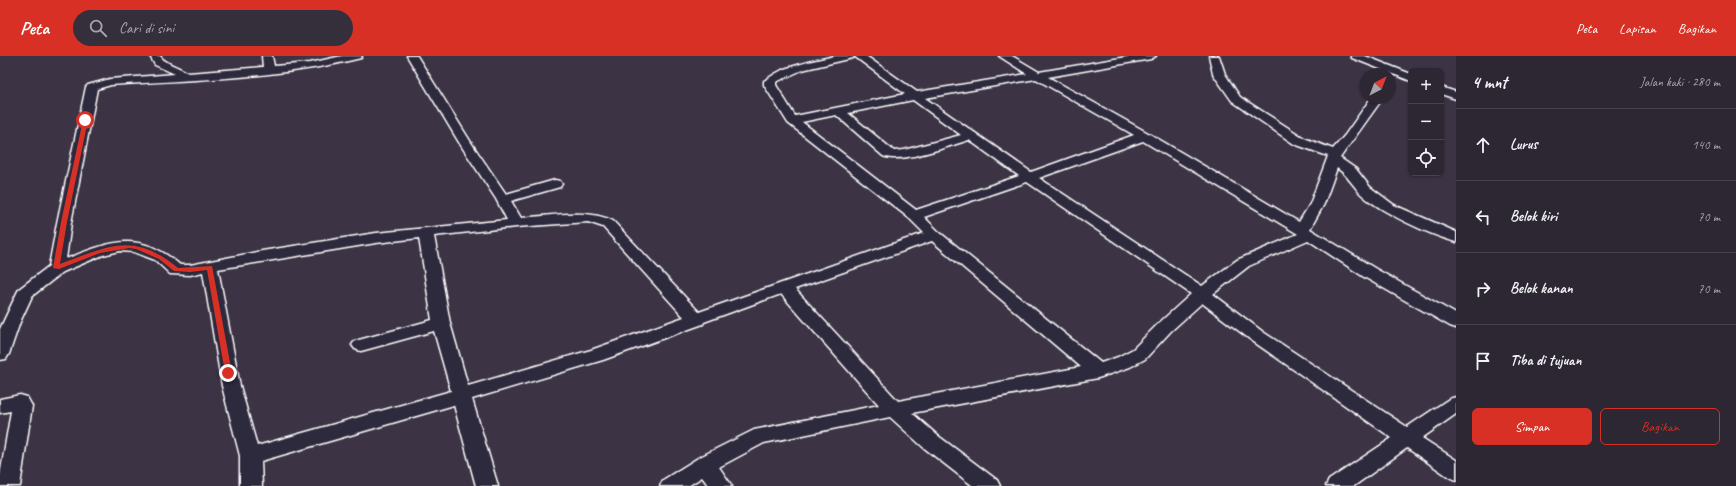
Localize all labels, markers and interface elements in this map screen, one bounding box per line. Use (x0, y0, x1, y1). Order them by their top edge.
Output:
search box (73, 10, 353, 46)
text: Peta (20, 16, 49, 40)
icon: search (87, 17, 109, 39)
text: Cari di sini (119, 19, 174, 38)
text: Peta (1576, 20, 1597, 37)
text: Lapisan (1619, 20, 1656, 37)
text: Bagikan (1678, 20, 1716, 37)
north arrow (1360, 68, 1396, 104)
map controls (1408, 68, 1444, 176)
button: + (1408, 68, 1444, 104)
text: 4 mnt (1472, 72, 1507, 93)
text: Jalan kaki · 280 m (1640, 74, 1720, 90)
button: − (1408, 104, 1444, 140)
route start (76, 111, 94, 129)
icon: ahead (1472, 134, 1494, 156)
text: Lurus (1510, 135, 1538, 154)
text: 140 m (1692, 137, 1720, 153)
button: locate (1408, 140, 1444, 176)
icon: left (1472, 206, 1494, 228)
text: Belok kiri (1510, 207, 1557, 226)
text: 70 m (1698, 209, 1720, 225)
icon: right (1472, 278, 1494, 300)
text: Belok kanan (1510, 279, 1573, 298)
text: 70 m (1698, 281, 1720, 297)
icon: arrive (1472, 350, 1494, 372)
text: Tiba di tujuan (1510, 351, 1581, 370)
route end (219, 364, 237, 382)
button: Simpan (1472, 408, 1592, 445)
button: Bagikan (1600, 408, 1720, 445)

